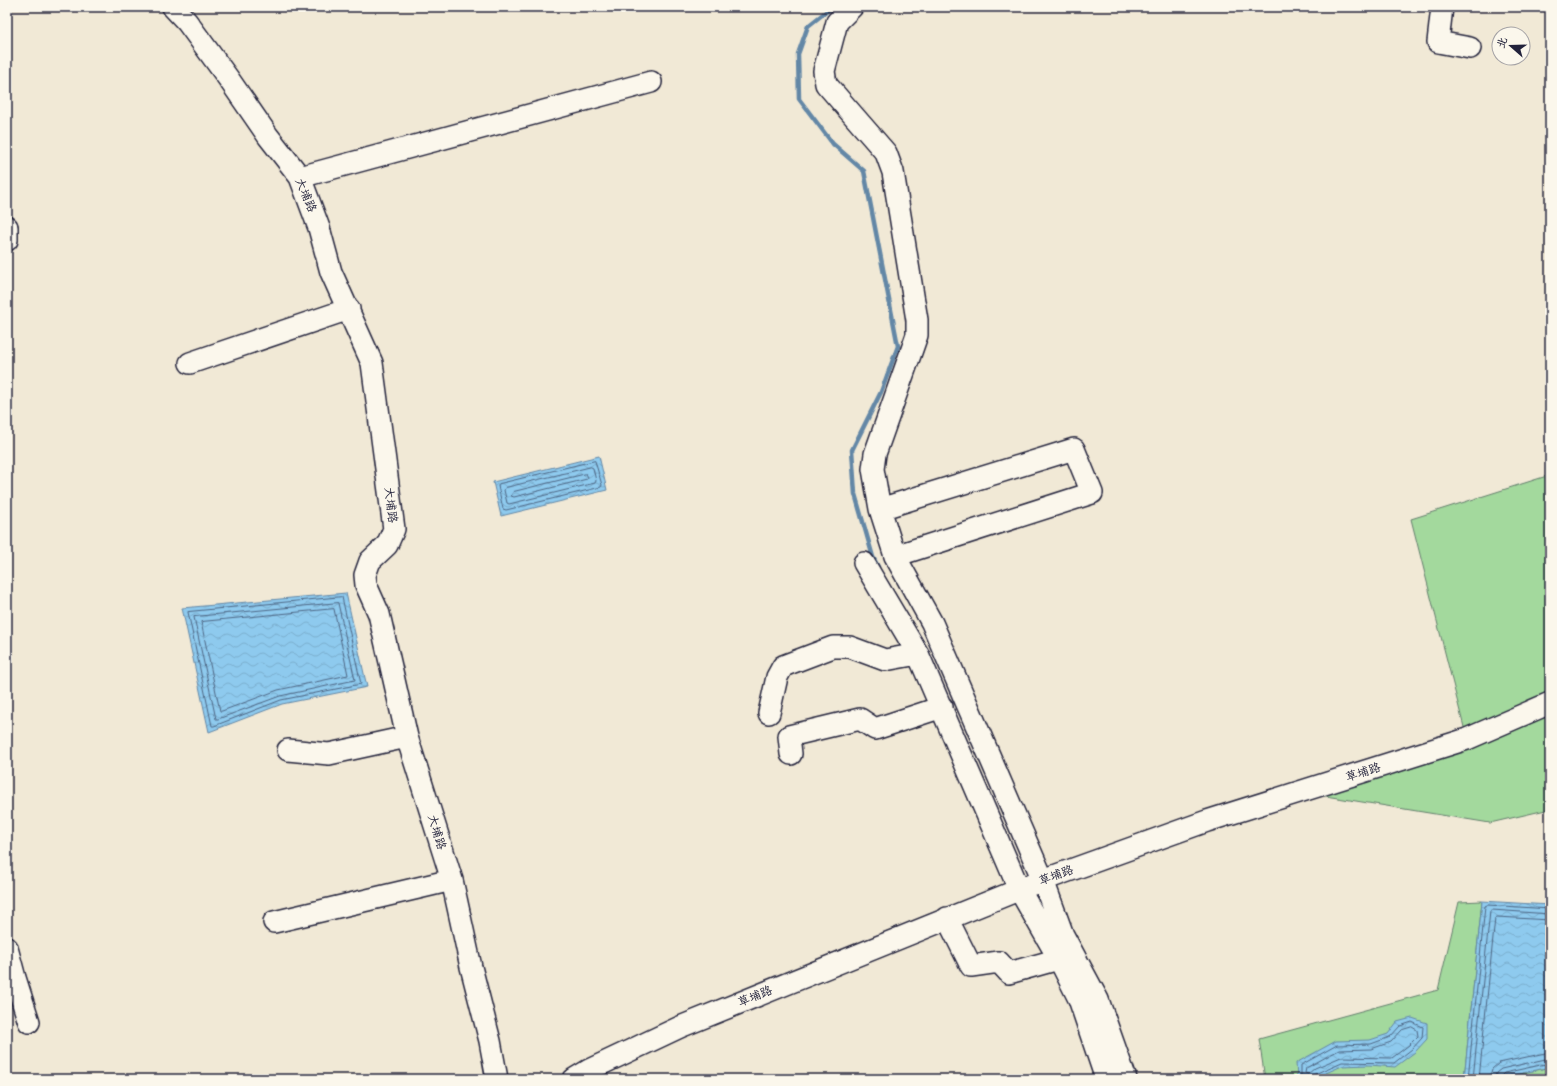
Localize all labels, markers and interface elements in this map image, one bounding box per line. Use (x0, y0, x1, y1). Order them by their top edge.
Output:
north arrow (1491, 26, 1531, 66)
text: 北 (1496, 36, 1511, 50)
street label: 大埔路 (291, 176, 319, 215)
street label: 大埔路 (380, 486, 399, 524)
street label: 草埔路 (1344, 761, 1383, 786)
street label: 大埔路 (423, 813, 448, 852)
street label: 草埔路 (1037, 863, 1076, 890)
street label: 草埔路 (736, 984, 775, 1011)

